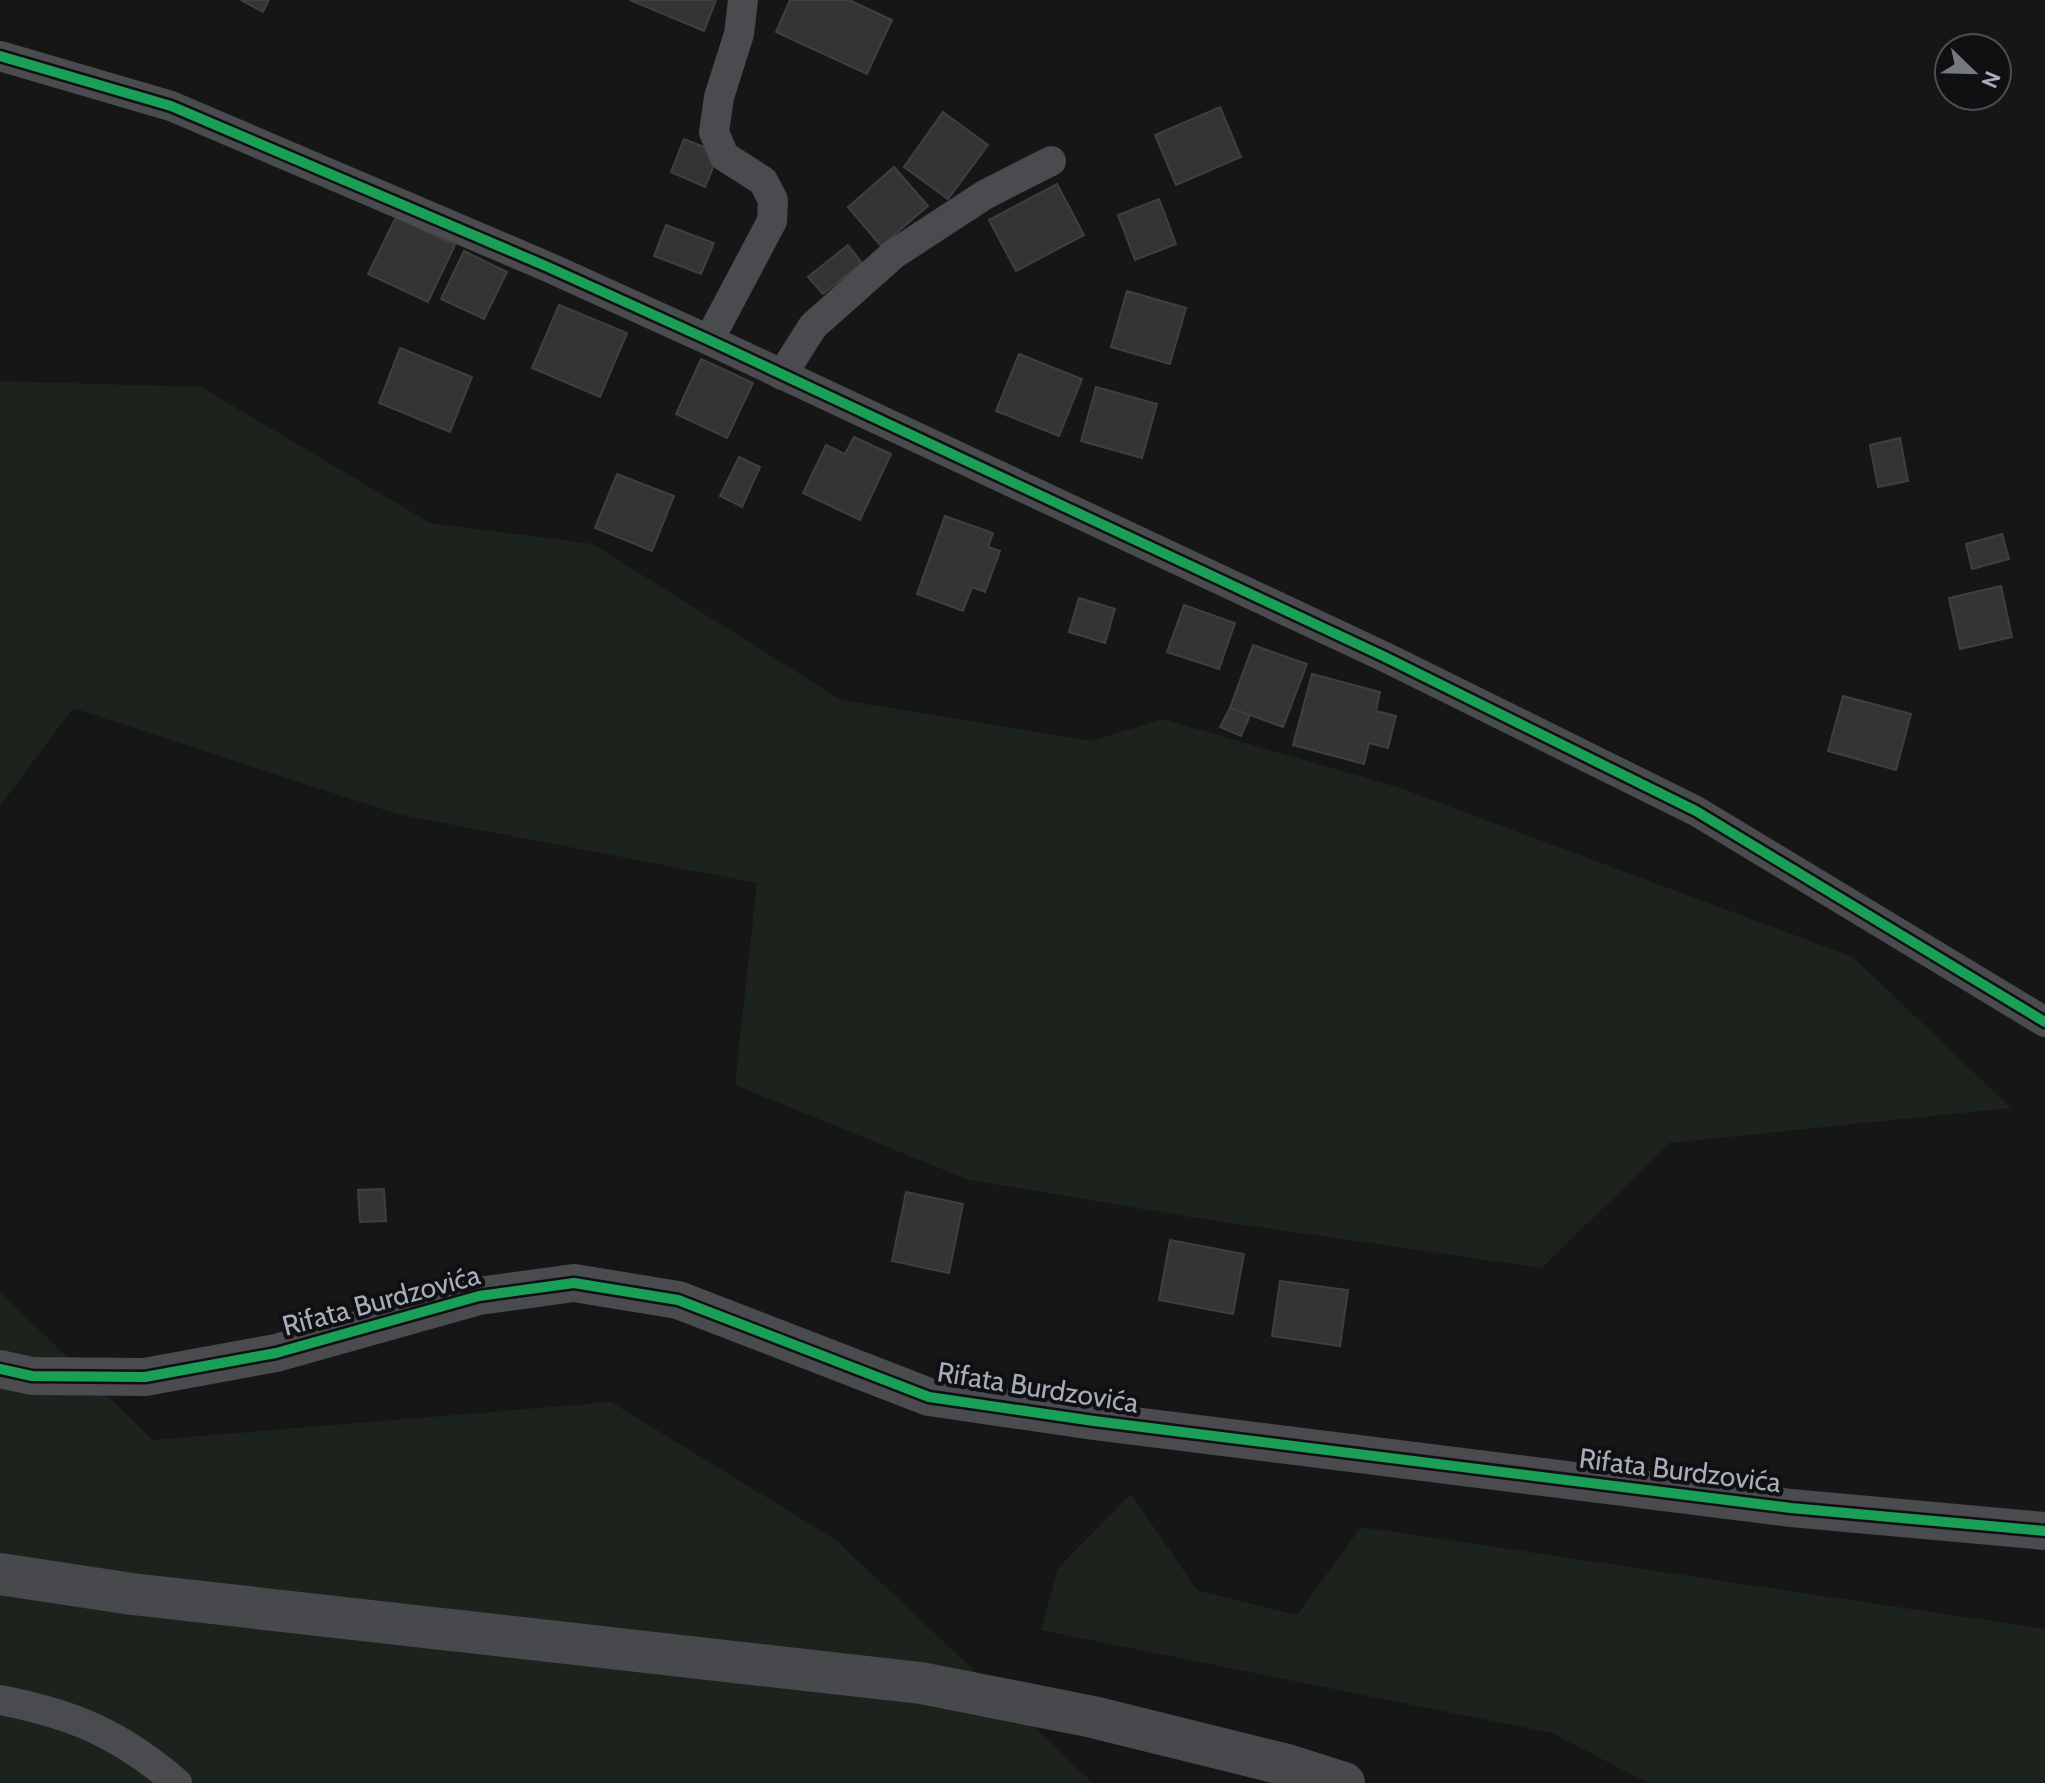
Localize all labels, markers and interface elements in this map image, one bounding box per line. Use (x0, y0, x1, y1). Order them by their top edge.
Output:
north arrow (1933, 32, 2013, 112)
text: N (1975, 67, 2006, 92)
street label: Rifata Burdzovića (278, 1257, 484, 1343)
street label: Rifata Burdzovića (935, 1354, 1142, 1420)
street label: Rifata Burdzovića (1577, 1441, 1783, 1499)

